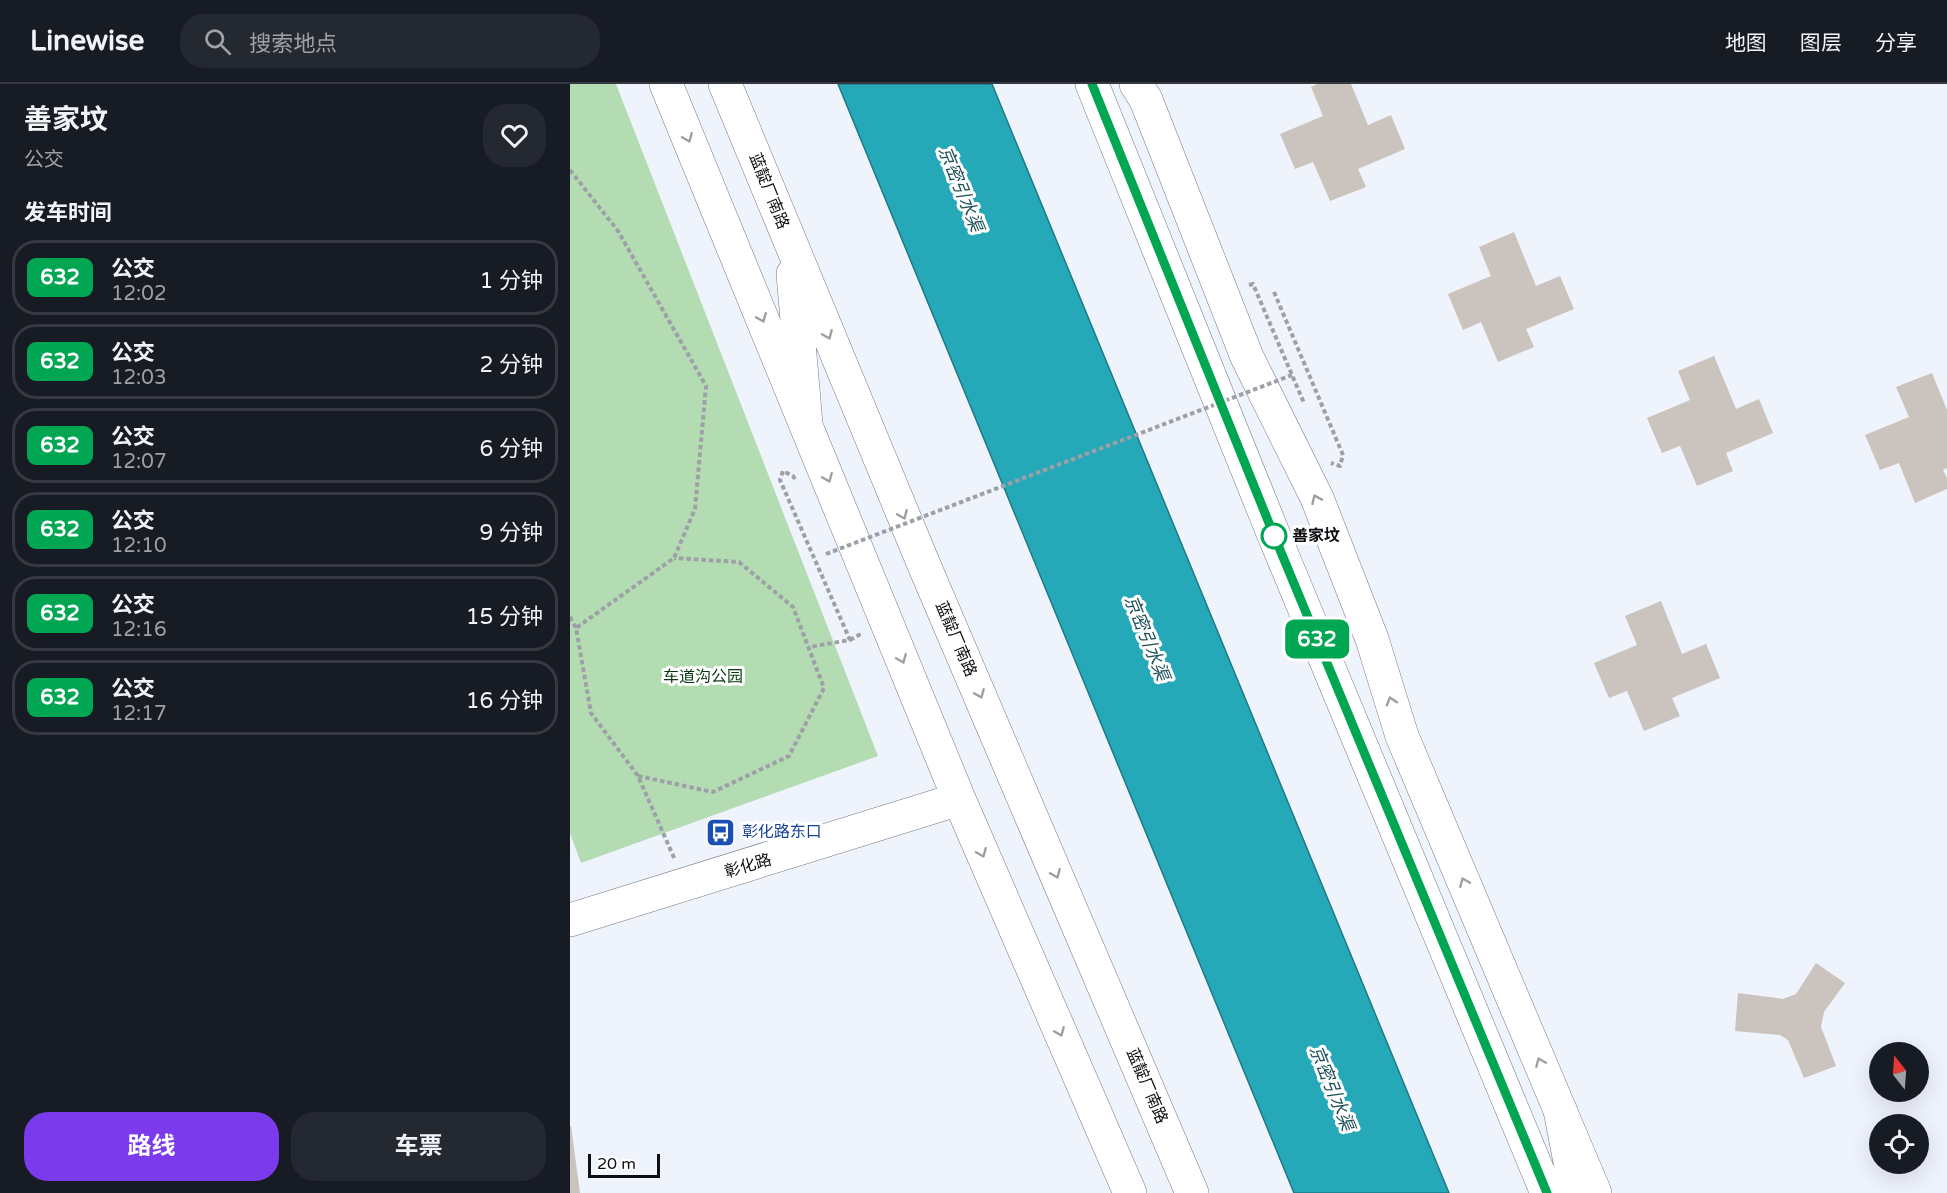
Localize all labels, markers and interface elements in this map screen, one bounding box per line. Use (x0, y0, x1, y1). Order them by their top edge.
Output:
search box (180, 14, 600, 68)
text: Linewise (30, 24, 144, 58)
icon: search (201, 25, 234, 58)
text: 搜索地点 (249, 31, 337, 57)
text: 地图 (1725, 31, 1767, 56)
text: 图层 (1800, 31, 1842, 56)
text: 分享 (1875, 31, 1917, 56)
text: 善家坟 (24, 103, 108, 137)
button: heart (483, 104, 546, 167)
one-way arrow (681, 132, 693, 143)
water label: 京密引水渠 (934, 143, 989, 238)
text: 公交 (24, 148, 64, 172)
street label: 蓝靛厂南路 (745, 150, 793, 232)
text: 发车时间 (24, 200, 112, 226)
text: 公交 (111, 256, 155, 282)
text: 632 (40, 265, 80, 290)
text: 1 分钟 (479, 268, 543, 294)
text: 12:02 (111, 282, 166, 306)
one-way arrow (755, 312, 767, 323)
one-way arrow (821, 329, 833, 340)
text: 公交 (111, 340, 155, 366)
text: 632 (40, 349, 80, 374)
text: 2 分钟 (479, 352, 543, 378)
text: 12:03 (111, 366, 166, 390)
text: 公交 (111, 424, 155, 450)
text: 632 (40, 433, 80, 458)
text: 6 分钟 (479, 436, 543, 462)
text: 12:07 (111, 450, 166, 474)
one-way arrow (821, 472, 833, 483)
one-way arrow (1312, 494, 1324, 505)
text: 公交 (111, 508, 155, 534)
one-way arrow (896, 509, 908, 520)
text: 632 (40, 517, 80, 542)
text: 9 分钟 (479, 520, 543, 546)
marker: 善家坟 (1261, 523, 1287, 549)
place label: 善家坟 (1292, 526, 1340, 546)
text: 12:10 (111, 534, 166, 558)
text: 公交 (111, 592, 155, 618)
water label: 京密引水渠 (1120, 592, 1175, 687)
street label: 蓝靛厂南路 (931, 598, 981, 680)
text: 632 (40, 601, 80, 626)
text: 15 分钟 (466, 604, 543, 630)
text: 12:16 (111, 618, 166, 642)
line badge: 632 (1282, 620, 1352, 658)
text: 632 (1297, 627, 1337, 652)
one-way arrow (895, 652, 907, 663)
park label: 车道沟公园 (663, 667, 743, 687)
text: 公交 (111, 676, 155, 702)
text: 632 (40, 685, 80, 710)
text: 16 分钟 (466, 688, 543, 714)
one-way arrow (973, 688, 985, 699)
one-way arrow (1386, 696, 1398, 707)
text: 12:17 (111, 702, 166, 726)
bus stop icon: 彰化路东口 (705, 816, 737, 848)
place label: 彰化路东口 (742, 822, 822, 842)
one-way arrow (975, 847, 987, 858)
street label: 彰化路 (722, 850, 774, 882)
one-way arrow (1049, 867, 1061, 878)
one-way arrow (1459, 877, 1471, 888)
one-way arrow (1053, 1026, 1065, 1037)
water label: 京密引水渠 (1305, 1042, 1360, 1137)
north arrow (1869, 1042, 1929, 1102)
map controls (1869, 1042, 1929, 1174)
street label: 蓝靛厂南路 (1122, 1045, 1172, 1127)
one-way arrow (1535, 1057, 1547, 1068)
button: 路线 (24, 1112, 279, 1181)
button: 车票 (291, 1112, 546, 1181)
button: locate (1869, 1114, 1929, 1174)
scale bar (588, 1151, 660, 1178)
text: 20 m (597, 1154, 636, 1174)

